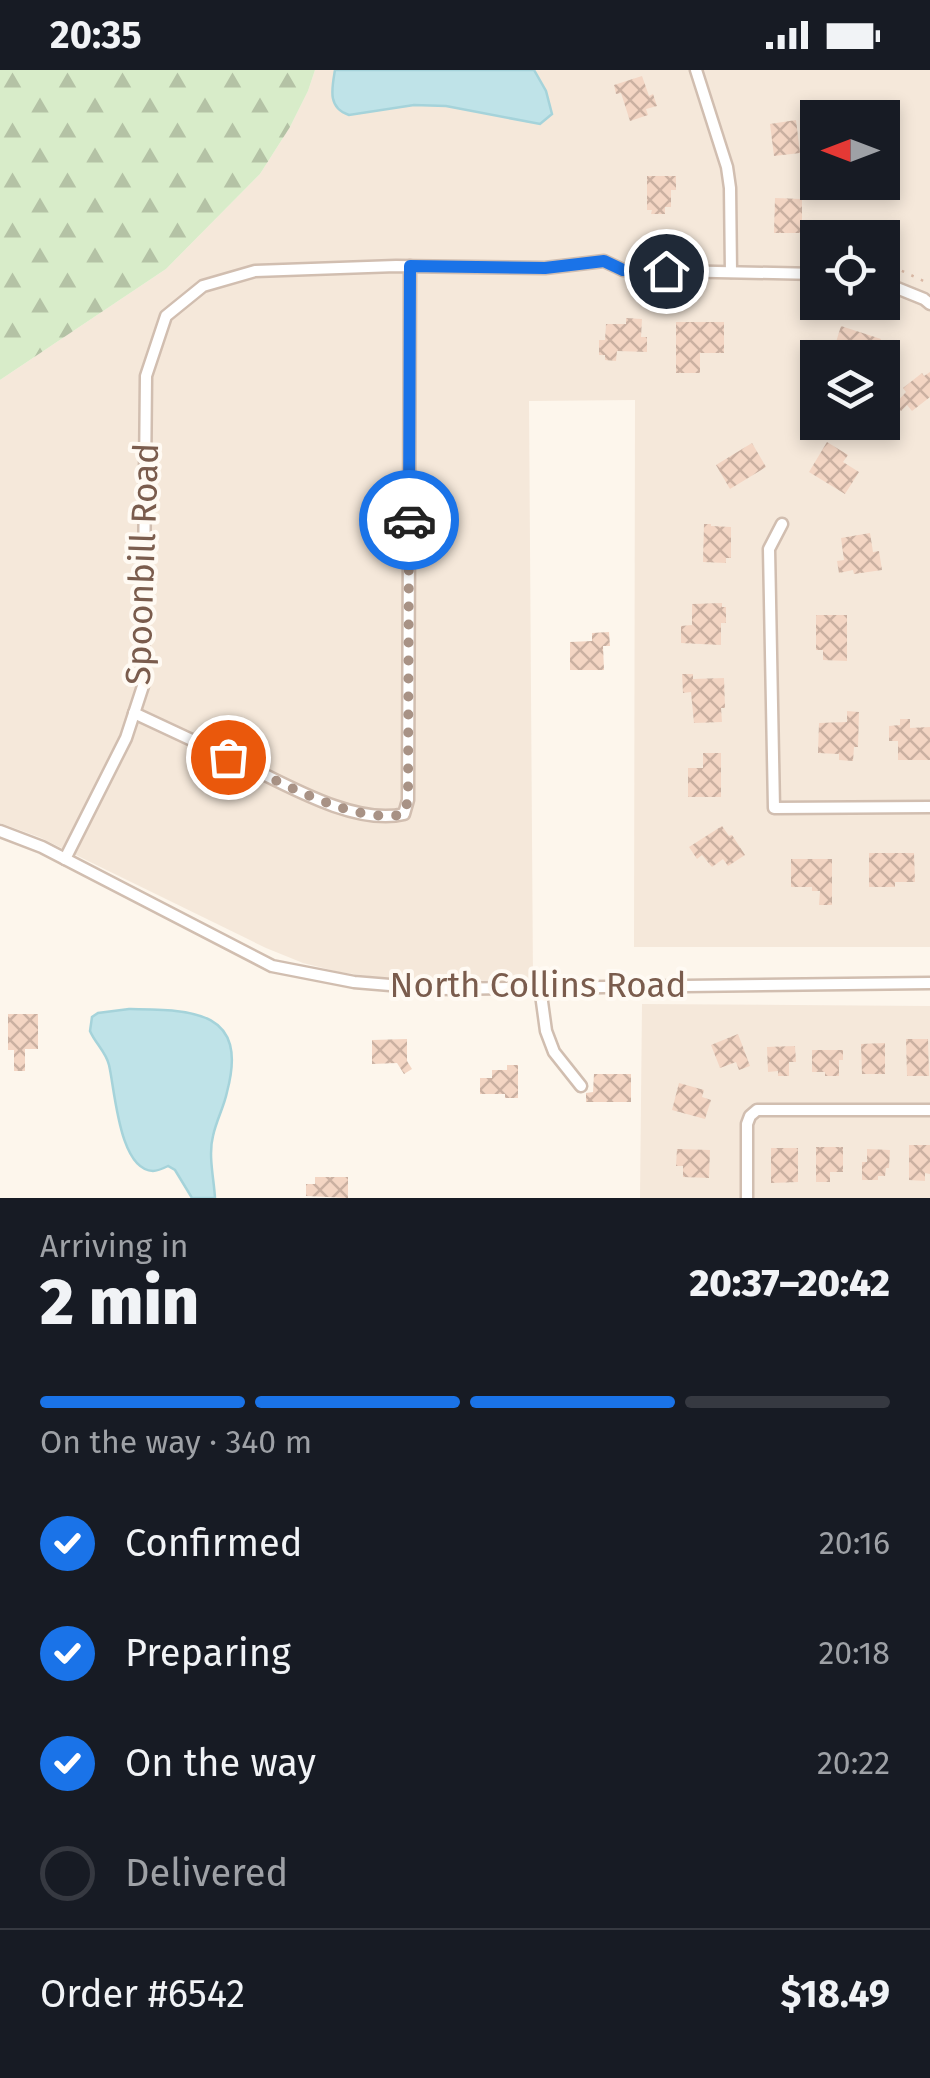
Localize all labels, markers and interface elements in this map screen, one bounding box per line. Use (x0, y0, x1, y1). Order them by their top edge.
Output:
text: 20:35 (50, 12, 142, 58)
north arrow (800, 100, 900, 200)
map controls (800, 100, 900, 440)
button: locate (800, 220, 900, 320)
pin (624, 229, 709, 314)
icon: home (639, 244, 694, 299)
button: layers (800, 340, 900, 440)
street label: Spoonbill Road (117, 442, 167, 686)
courier (359, 470, 459, 570)
icon: car (382, 493, 437, 548)
pin (186, 715, 271, 800)
icon: bag (201, 730, 256, 785)
street label: North Collins Road (390, 964, 686, 1006)
text: Arriving in (40, 1227, 188, 1265)
text: 20:37–20:42 (689, 1260, 890, 1306)
text: 2 min (40, 1263, 199, 1341)
text: On the way · 340 m (40, 1423, 312, 1461)
icon: check (40, 1516, 95, 1571)
text: Confirmed (125, 1520, 303, 1566)
text: 20:16 (819, 1524, 890, 1562)
icon: check (40, 1626, 95, 1681)
text: Preparing (125, 1630, 291, 1676)
text: 20:18 (818, 1634, 890, 1672)
icon: check (40, 1736, 95, 1791)
text: On the way (125, 1740, 316, 1786)
text: 20:22 (817, 1744, 890, 1782)
text: Delivered (125, 1850, 288, 1896)
text: Order #6542 (40, 1971, 245, 2017)
text: $18.49 (781, 1971, 890, 2017)

